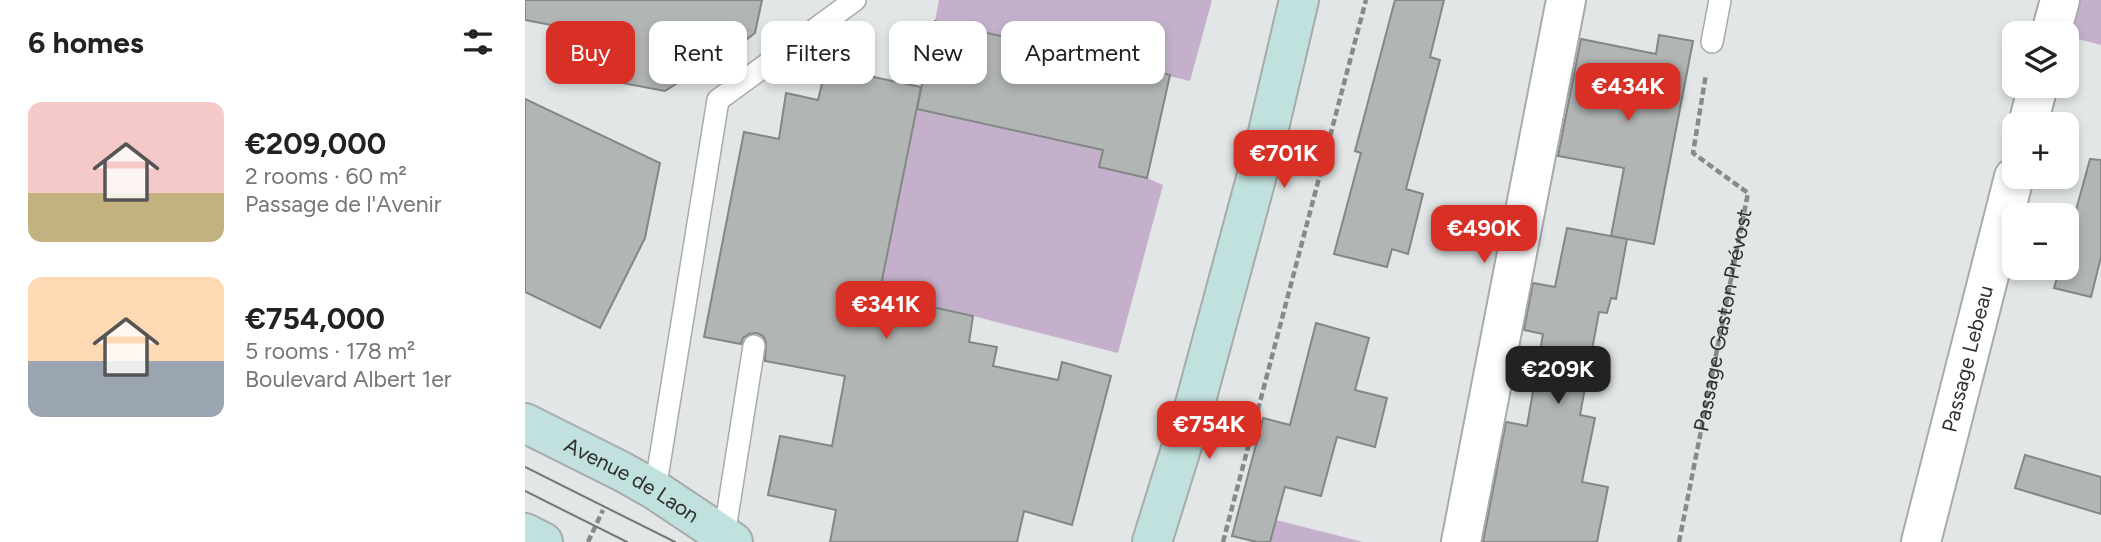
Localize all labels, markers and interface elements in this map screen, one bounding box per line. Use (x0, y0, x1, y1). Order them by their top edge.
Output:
chip: Buy (546, 21, 635, 84)
chip: Rent (649, 21, 747, 84)
chip: Filters (761, 21, 875, 84)
chip: New (889, 21, 987, 84)
chip: Apartment (1001, 21, 1165, 84)
map controls (2002, 21, 2079, 280)
button: layers (2002, 21, 2079, 98)
icon: filters (459, 23, 497, 61)
text: 6 homes (28, 24, 144, 61)
pin: €434K (1579, 64, 1677, 123)
text: €434K (1591, 72, 1665, 100)
button: + (2002, 112, 2079, 189)
text: €209,000 (245, 125, 386, 162)
icon: home (84, 130, 168, 214)
pin: €701K (1235, 130, 1333, 190)
text: €701K (1250, 139, 1318, 167)
text: 2 rooms · 60 m² (245, 162, 407, 190)
text: Passage de l'Avenir (245, 190, 442, 218)
button: − (2002, 203, 2079, 280)
pin: €490K (1435, 205, 1533, 265)
street label: Passage Gaston Prévost (1688, 207, 1757, 434)
text: €490K (1447, 214, 1521, 242)
pin: €341K (837, 282, 935, 341)
street label: Passage Lebeau (1936, 283, 1998, 435)
text: €341K (852, 290, 920, 318)
text: €754,000 (245, 300, 385, 337)
icon: home (84, 305, 168, 389)
text: 5 rooms · 178 m² (245, 337, 415, 365)
pin: €209K (1509, 346, 1607, 406)
text: €209K (1522, 355, 1594, 383)
text: Boulevard Albert 1er (245, 365, 452, 393)
pin: €754K (1160, 402, 1258, 461)
text: €754K (1173, 410, 1245, 438)
street label: Avenue de Laon (560, 432, 704, 528)

